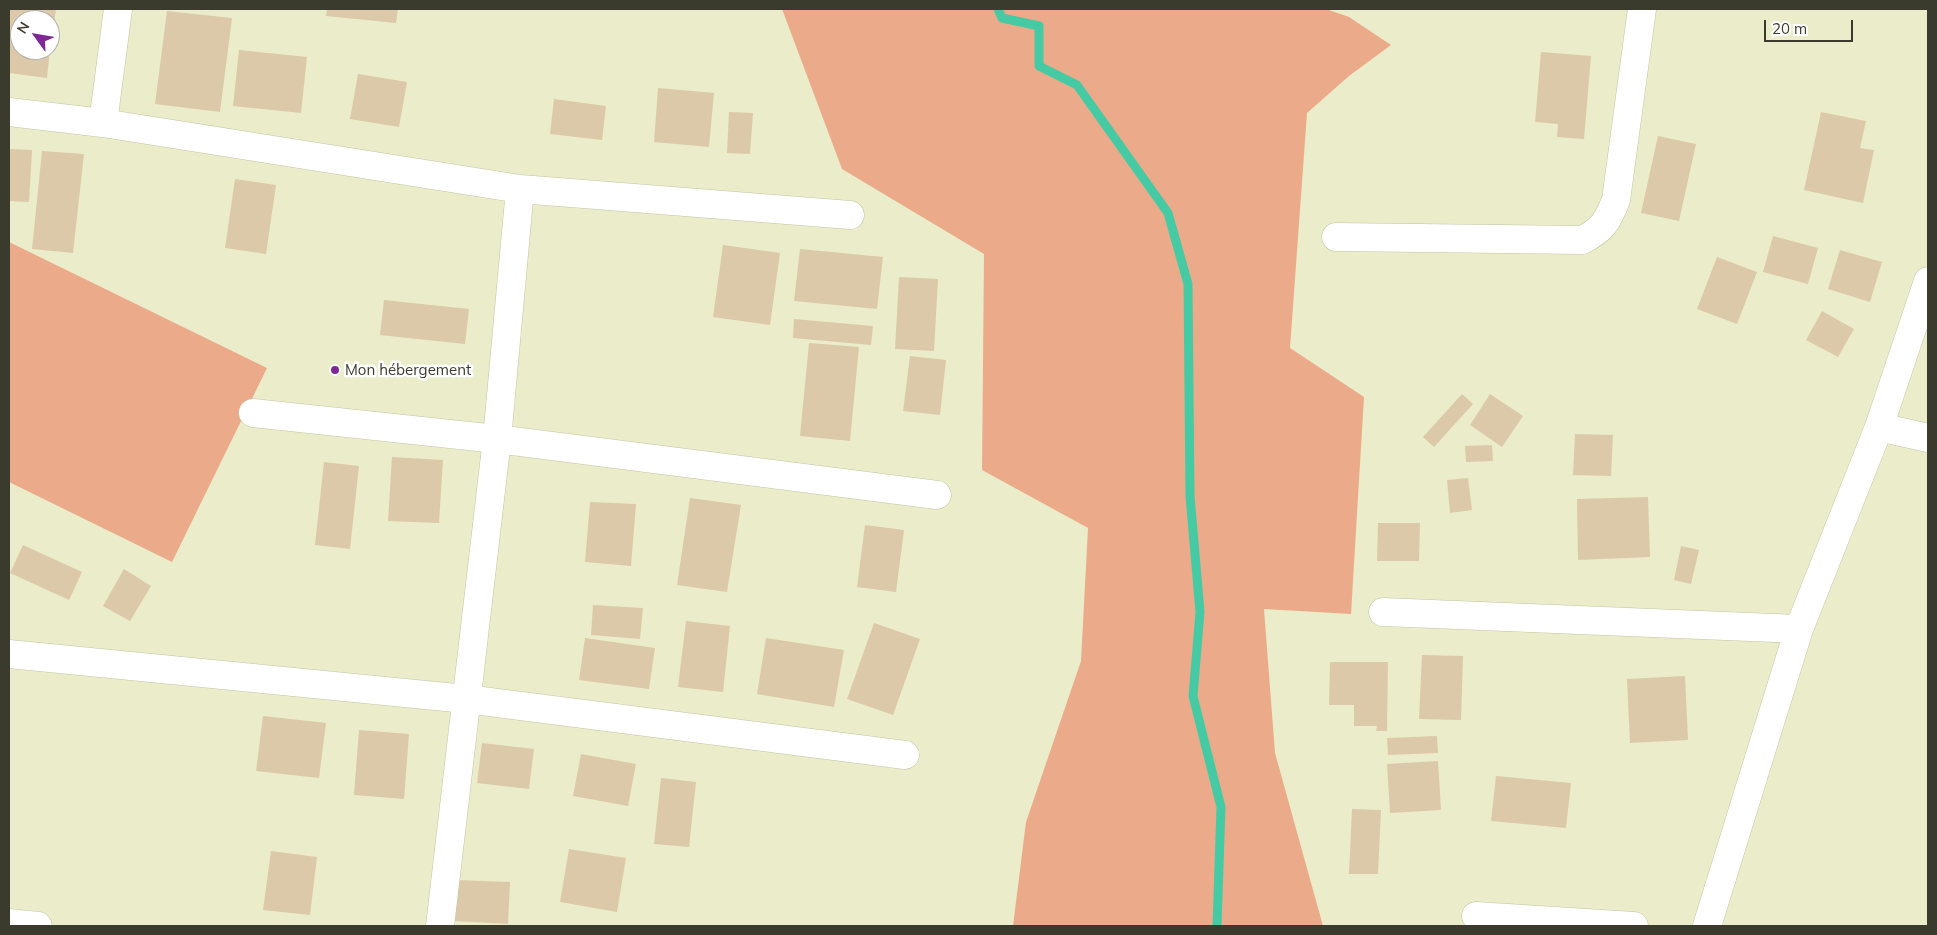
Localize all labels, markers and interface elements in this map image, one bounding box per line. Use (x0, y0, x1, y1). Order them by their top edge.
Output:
north arrow (10, 10, 60, 60)
scale bar (1767, 10, 1856, 42)
text: N (13, 18, 34, 37)
text: 20 m (1772, 19, 1807, 38)
place label: Mon hébergement (345, 361, 471, 379)
marker: Mon hébergement (329, 364, 341, 376)

